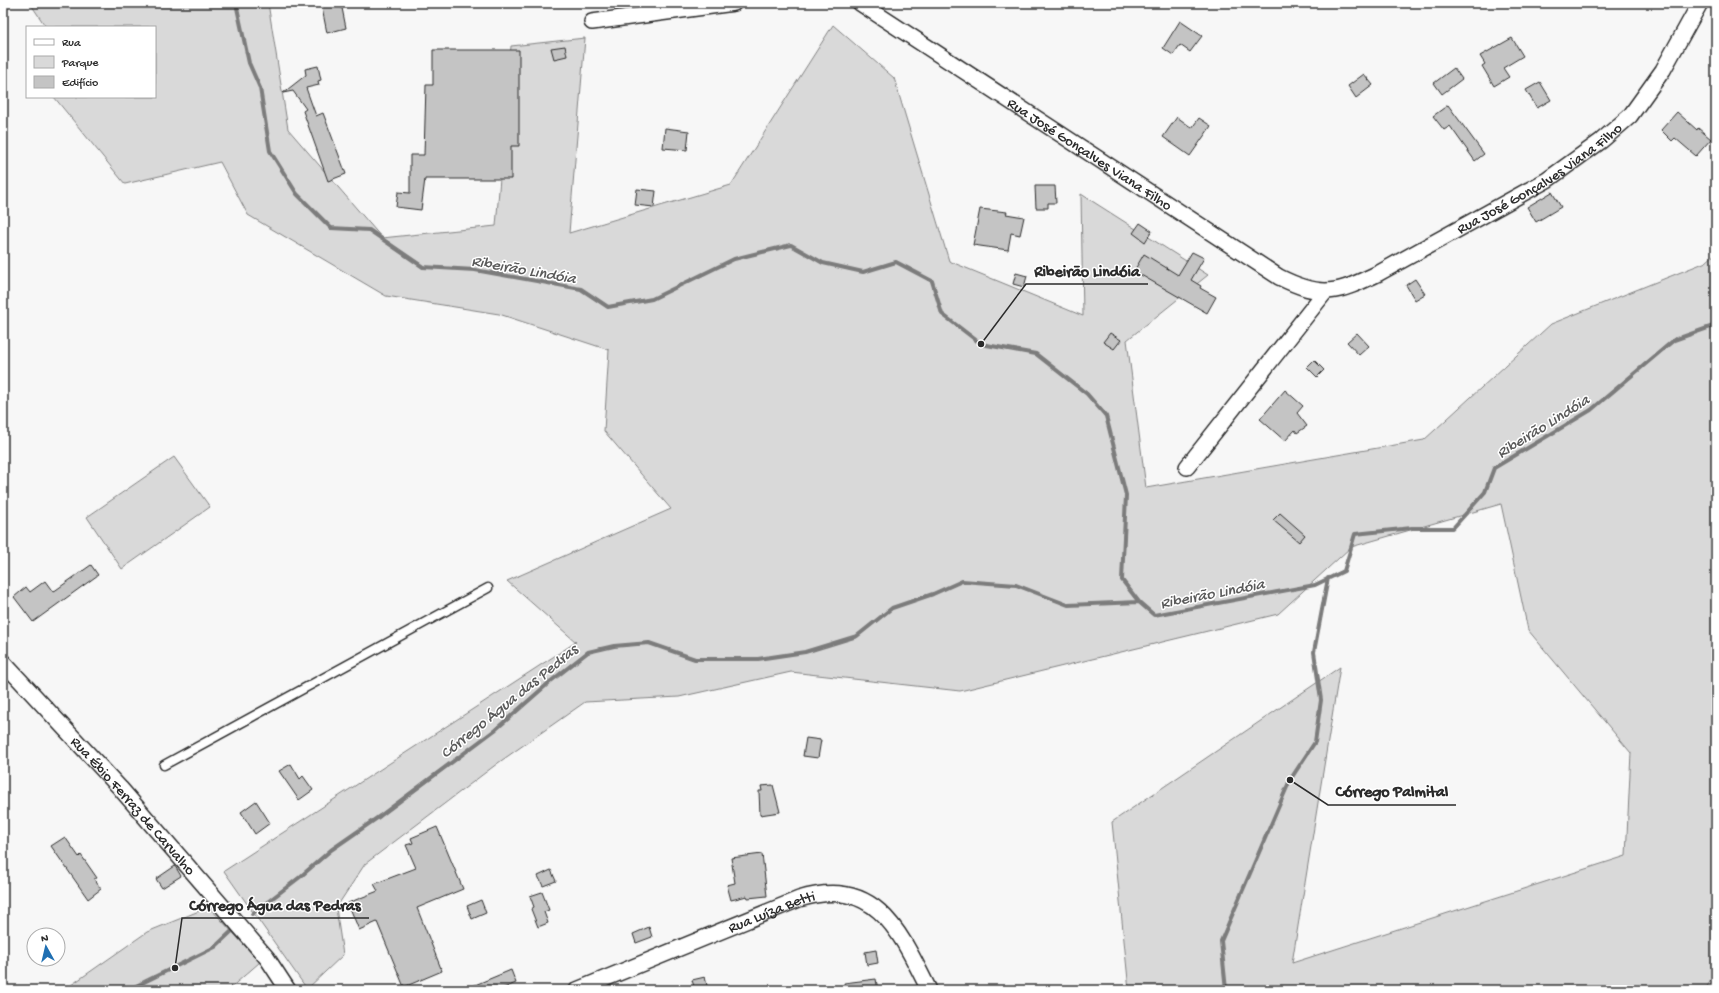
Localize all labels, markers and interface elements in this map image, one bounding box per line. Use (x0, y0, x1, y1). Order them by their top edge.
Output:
legend (26, 26, 156, 98)
text: Rua (62, 37, 81, 51)
text: Parque (61, 57, 99, 71)
text: Edifício (62, 77, 98, 91)
street label: Rua José Gonçalves Viana Filho (1003, 95, 1175, 216)
street label: Rua José Gonçalves Viana Filho (1454, 120, 1627, 239)
water label: Ribeirão Lindóia (470, 253, 578, 290)
callout: Ribeirão Lindóia (1026, 256, 1148, 284)
text: Ribeirão Lindóia (1033, 264, 1141, 283)
water label: Ribeirão Lindóia (1494, 391, 1595, 464)
water label: Ribeirão Lindóia (1159, 576, 1267, 615)
water label: Córrego Água das Pedras (438, 640, 584, 764)
street label: Rua Ébio Ferraz de Carvalho (66, 734, 198, 880)
callout: Córrego Palmital (1328, 777, 1456, 805)
text: Córrego Palmital (1335, 784, 1449, 803)
street label: Rua Luíza Betti (726, 888, 817, 938)
callout: Córrego Água das Pedras (182, 890, 369, 918)
text: Córrego Água das Pedras (188, 896, 362, 917)
north arrow (26, 927, 66, 967)
text: N (40, 933, 49, 946)

